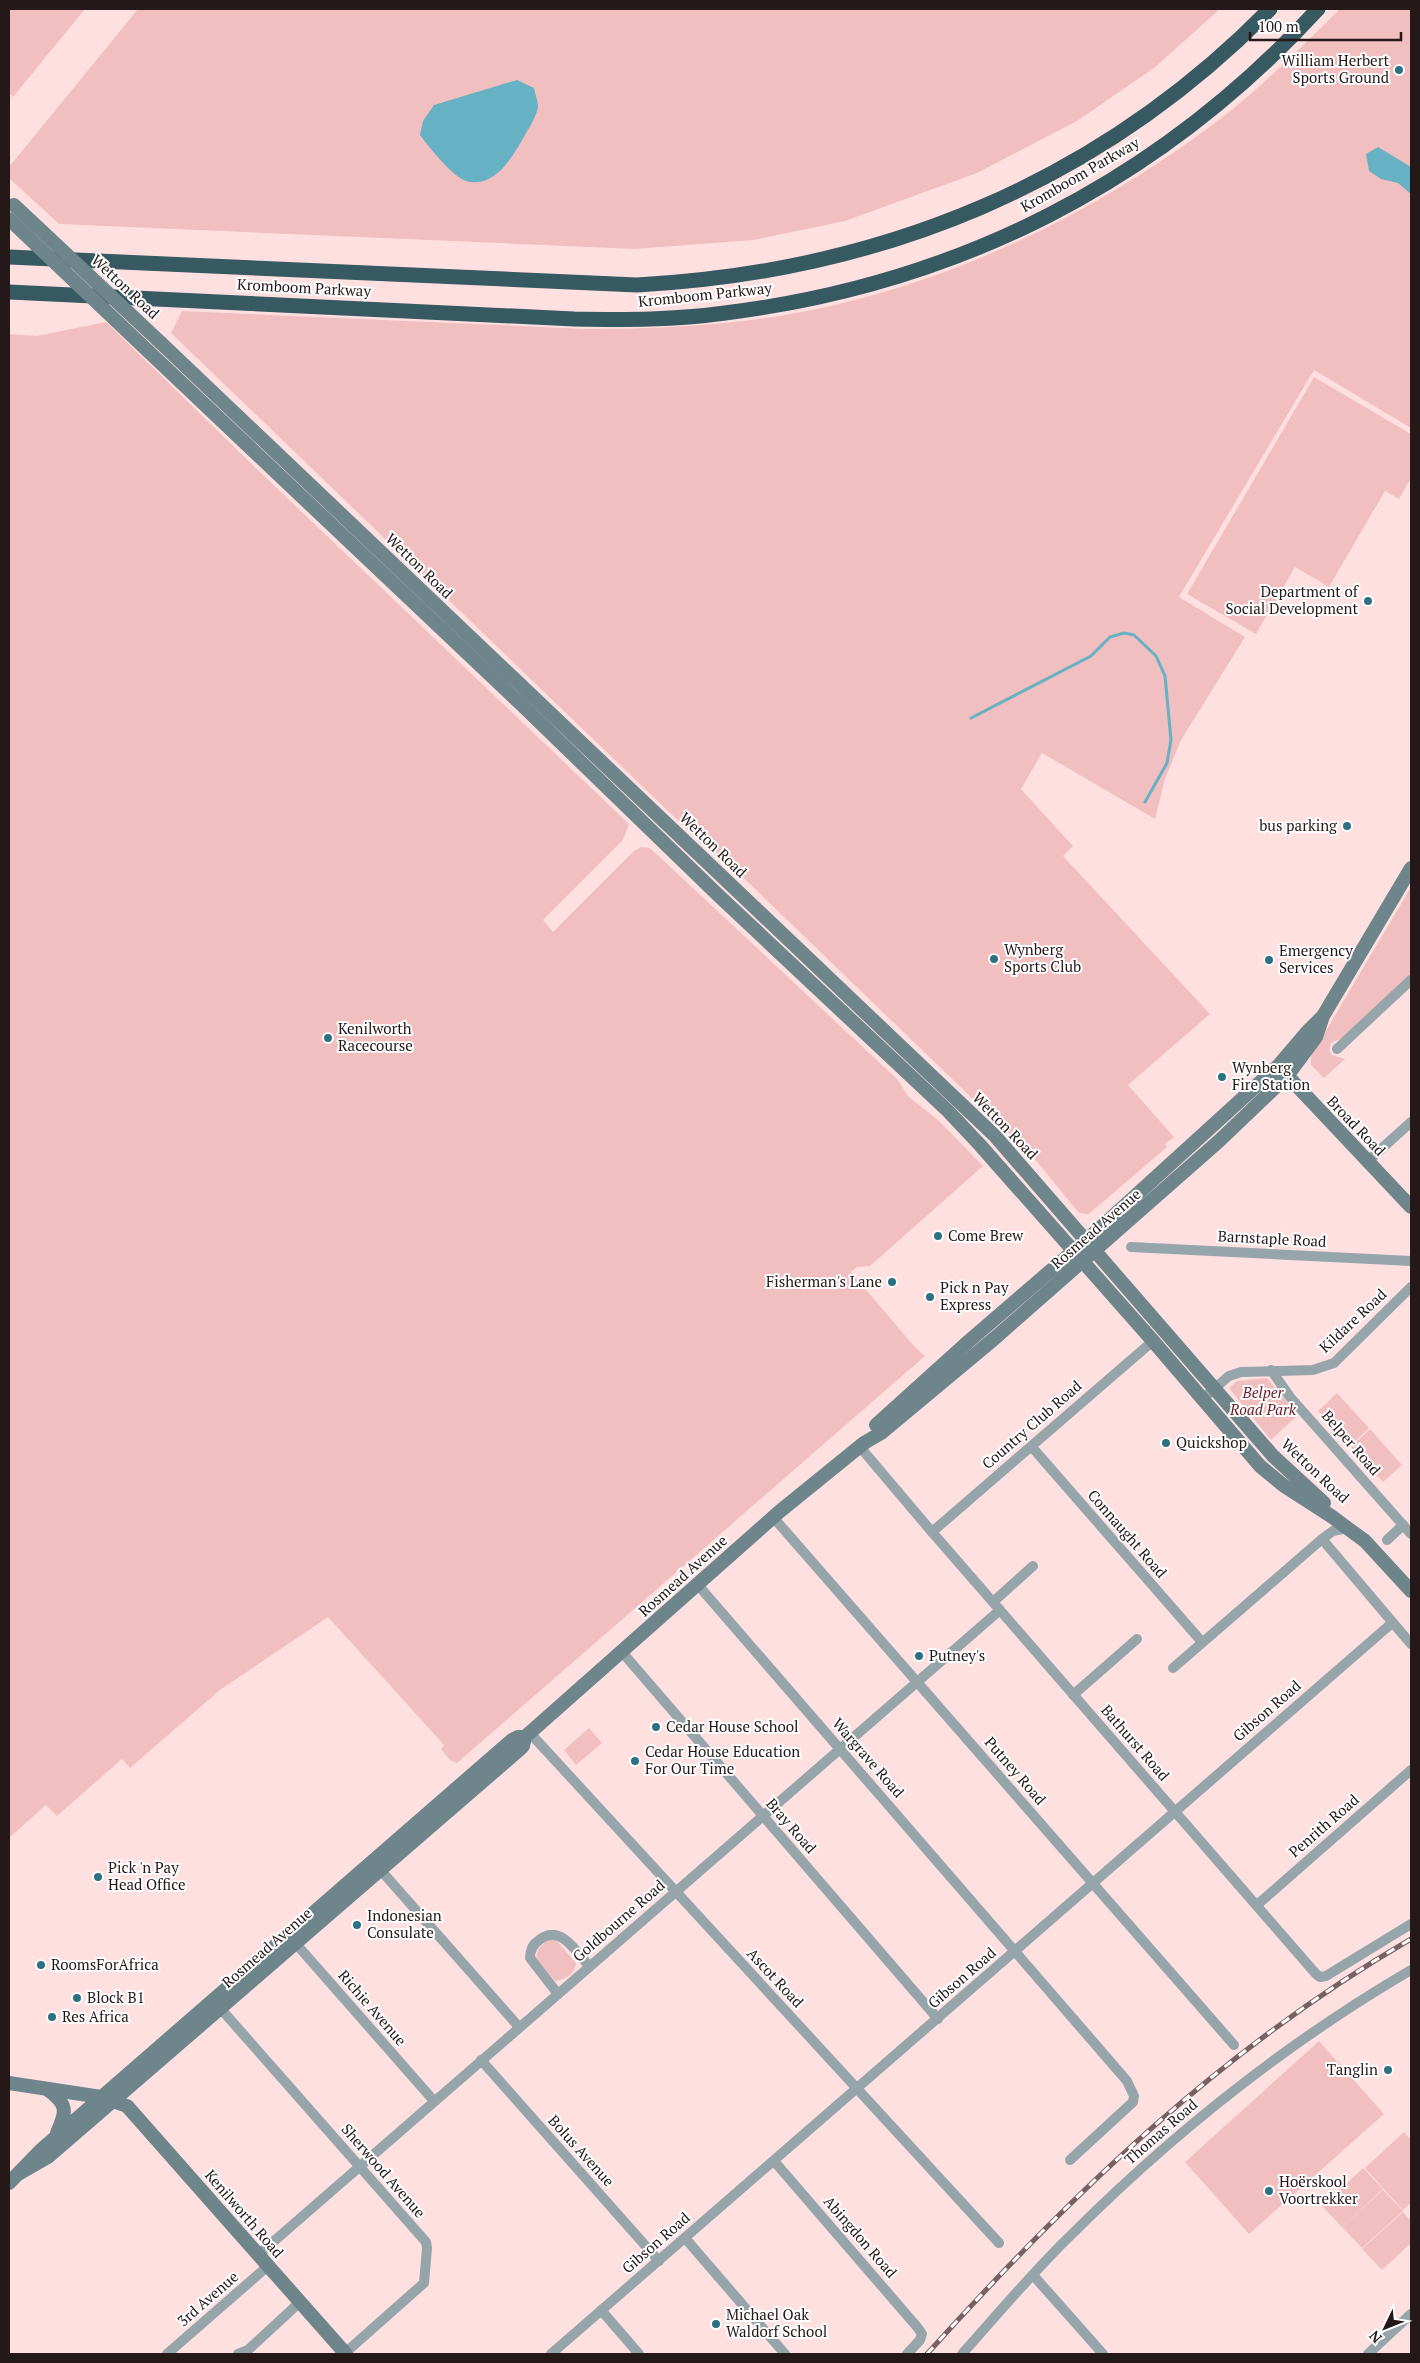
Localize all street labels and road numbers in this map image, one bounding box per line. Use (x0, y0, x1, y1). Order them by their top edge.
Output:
street label: Kromboom Parkway (1016, 132, 1143, 216)
street label: Wetton Road (87, 250, 164, 323)
street label: Kromboom Parkway (237, 274, 372, 301)
street label: Kromboom Parkway (637, 277, 773, 311)
street label: Wetton Road (382, 528, 458, 602)
street label: Wetton Road (676, 807, 752, 881)
street label: Wetton Road (969, 1087, 1043, 1163)
street label: Broad Road (1323, 1091, 1390, 1160)
street label: Rosmead Avenue (1046, 1184, 1145, 1273)
street label: Barnstaple Road (1217, 1225, 1327, 1251)
street label: Kildare Road (1314, 1284, 1390, 1357)
street label: Country Club Road (977, 1375, 1085, 1473)
street label: Belper Road (1318, 1406, 1386, 1479)
street label: Wetton Road (1277, 1434, 1354, 1507)
street label: Connaught Road (1084, 1485, 1172, 1582)
street label: Rosmead Avenue (634, 1530, 731, 1620)
street label: Gibson Road (1228, 1675, 1305, 1745)
street label: Bathurst Road (1097, 1700, 1174, 1785)
street label: Wargrave Road (829, 1713, 909, 1801)
street label: Putney Road (981, 1732, 1051, 1809)
street label: Penrith Road (1284, 1789, 1363, 1861)
street label: Bray Road (762, 1793, 821, 1857)
street label: Goldbourne Road (568, 1875, 669, 1966)
street label: Rosmead Avenue (217, 1903, 316, 1992)
street label: Gibson Road (923, 1942, 1000, 2012)
street label: Ascot Road (743, 1943, 808, 2011)
street label: Richie Avenue (334, 1965, 411, 2050)
street label: Thomas Road (1120, 2094, 1201, 2168)
street label: Bolus Avenue (544, 2110, 619, 2190)
street label: Sherwood Avenue (337, 2119, 430, 2222)
street label: Kenilworth Road (201, 2165, 289, 2262)
street label: Abingdon Road (820, 2191, 902, 2282)
street label: Gibson Road (617, 2207, 694, 2277)
street label: 3rd Avenue (173, 2266, 242, 2330)

